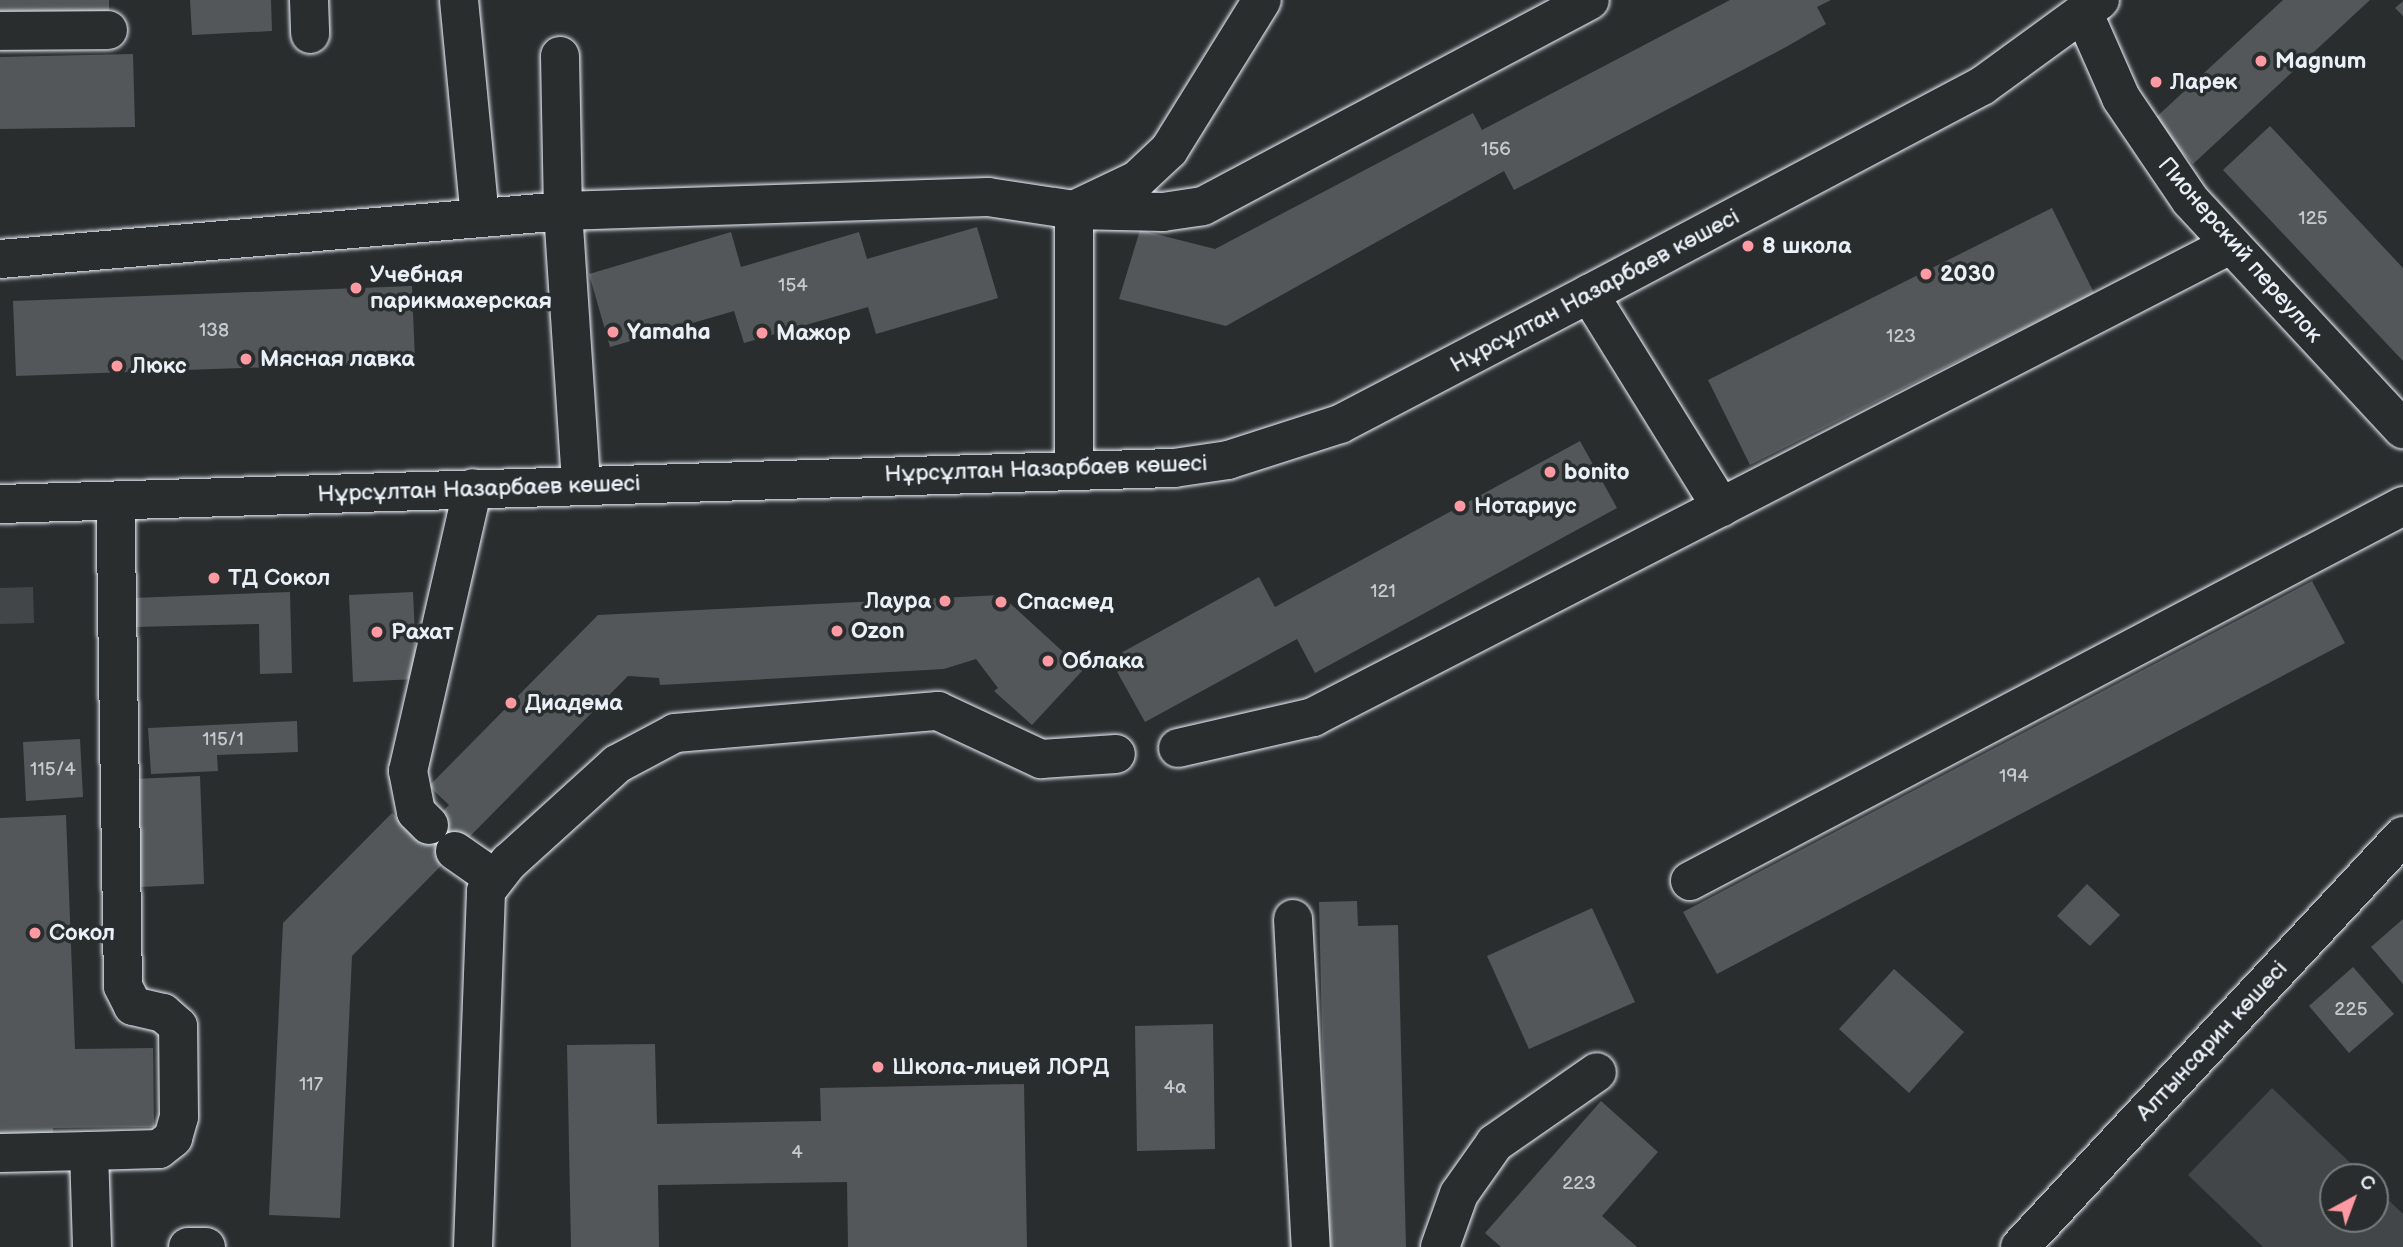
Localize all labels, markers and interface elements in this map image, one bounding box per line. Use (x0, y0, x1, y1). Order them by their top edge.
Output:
place label: Magnum (2275, 47, 2366, 75)
marker: Magnum (2253, 53, 2269, 69)
place label: Ларек (2170, 68, 2237, 96)
marker: Ларек (2148, 74, 2164, 90)
house number: 156 (1481, 139, 1511, 161)
street label: Пионерский переулок (2152, 152, 2328, 348)
street label: Нұрсұлтан Назарбаев көшесі (1446, 203, 1744, 379)
house number: 125 (2298, 208, 2328, 230)
place label: 8 школа (1762, 232, 1851, 260)
marker: 8 школа (1740, 238, 1756, 254)
place label: 2030 (1940, 260, 1995, 288)
place label: Учебная парикмахерская (370, 261, 552, 315)
marker: 2030 (1918, 266, 1934, 282)
house number: 154 (778, 275, 808, 297)
marker: Учебная парикмахерская (348, 280, 364, 296)
place label: Yamaha (627, 318, 711, 346)
place label: Мажор (776, 319, 851, 347)
house number: 138 (199, 320, 229, 342)
marker: Yamaha (605, 324, 621, 340)
marker: Мажор (754, 325, 770, 341)
house number: 123 (1886, 326, 1916, 348)
place label: Мясная лавка (260, 345, 415, 373)
marker: Мясная лавка (238, 351, 254, 367)
place label: Люкс (131, 352, 187, 380)
marker: Люкс (109, 358, 125, 374)
street label: Нұрсұлтан Назарбаев көшесі (884, 450, 1208, 488)
place label: bonito (1564, 458, 1630, 486)
marker: bonito (1542, 464, 1558, 480)
street label: Нұрсұлтан Назарбаев көшесі (317, 470, 641, 508)
place label: Нотариус (1474, 492, 1577, 520)
marker: Нотариус (1452, 498, 1468, 514)
place label: ТД Сокол (228, 564, 330, 592)
marker: ТД Сокол (206, 570, 222, 586)
house number: 121 (1370, 581, 1396, 603)
place label: Лаура (865, 587, 931, 615)
place label: Спасмед (1017, 588, 1113, 616)
marker: Спасмед (991, 592, 1011, 612)
marker: Лаура (937, 593, 953, 609)
place label: Ozon (851, 617, 905, 645)
place label: Рахат (391, 618, 453, 646)
marker: Ozon (829, 623, 845, 639)
marker: Рахат (369, 624, 385, 640)
place label: Облака (1062, 647, 1144, 675)
marker: Облака (1040, 653, 1056, 669)
place label: Диадема (525, 689, 623, 717)
marker: Диадема (503, 695, 519, 711)
house number: 115/1 (202, 729, 244, 751)
house number: 115/4 (30, 759, 76, 781)
house number: 194 (1999, 766, 2029, 788)
place label: Сокол (49, 919, 115, 947)
marker: Сокол (27, 925, 43, 941)
street label: Алтынсарин көшесі (2131, 955, 2293, 1127)
house number: 225 (2334, 999, 2368, 1021)
place label: Школа-лицей ЛОРД (892, 1053, 1109, 1081)
marker: Школа-лицей ЛОРД (870, 1059, 886, 1075)
house number: 117 (299, 1074, 323, 1096)
house number: 4а (1164, 1077, 1186, 1099)
house number: 4 (791, 1142, 803, 1164)
north arrow (2319, 1163, 2389, 1233)
text: С (2354, 1170, 2379, 1196)
house number: 223 (1562, 1173, 1596, 1195)

